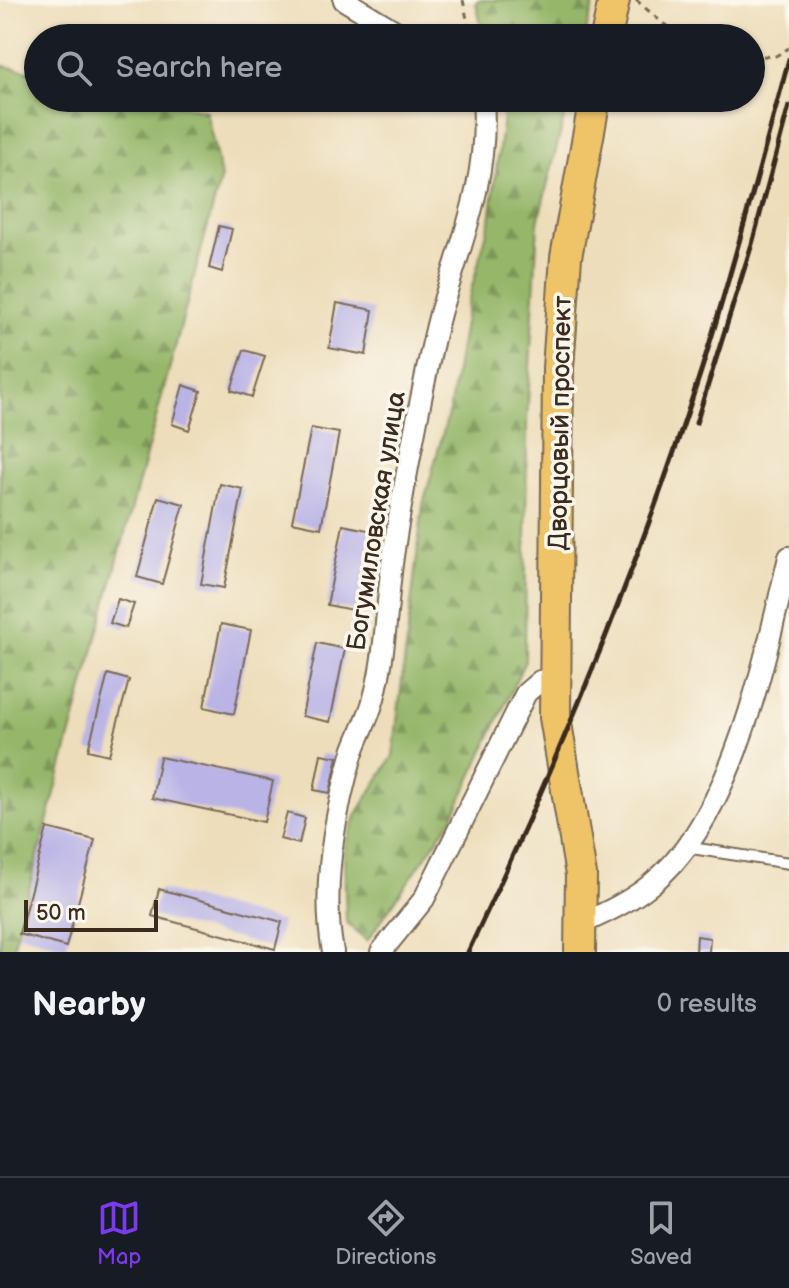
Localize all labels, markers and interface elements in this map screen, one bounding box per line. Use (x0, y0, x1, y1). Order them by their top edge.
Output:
search box (24, 24, 765, 112)
icon: search (52, 46, 96, 90)
text: Search here (116, 50, 282, 86)
street label: Дворцовый проспект (543, 295, 579, 551)
street label: Богумиловская улица (341, 389, 413, 653)
scale bar (24, 896, 158, 932)
text: 50 m (36, 900, 86, 927)
text: Nearby (32, 984, 146, 1025)
text: 0 results (657, 989, 757, 1020)
tab: Map (97, 1196, 141, 1271)
tab: Directions (335, 1196, 436, 1271)
tab: Saved (630, 1196, 692, 1271)

